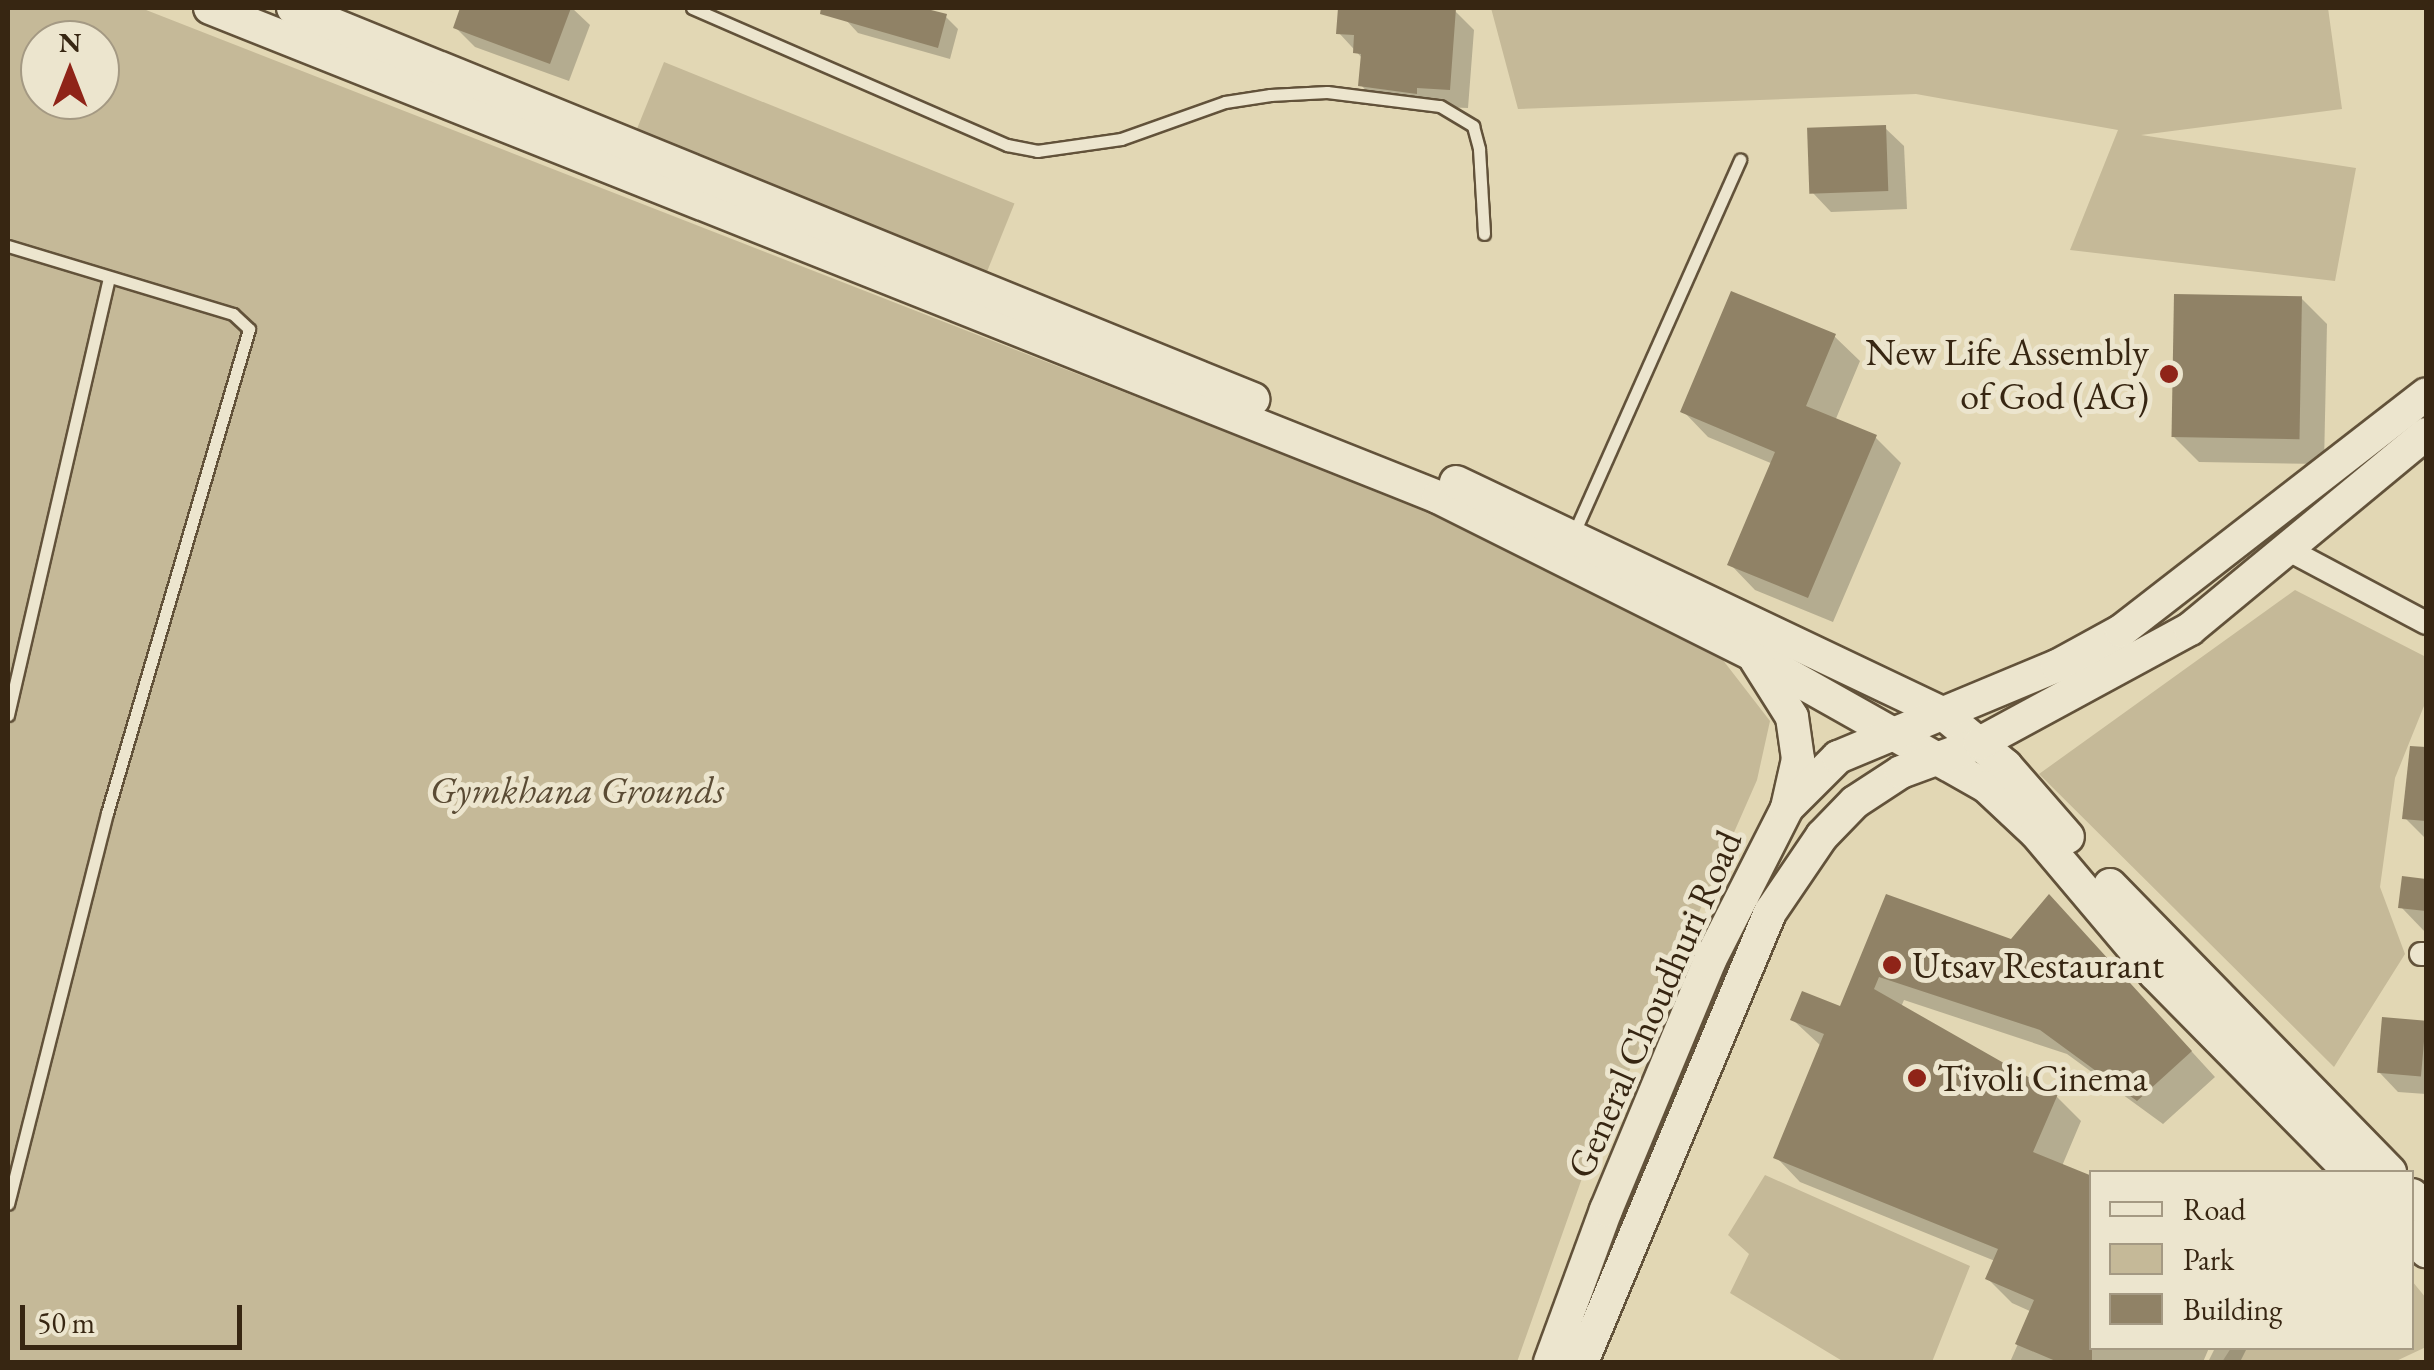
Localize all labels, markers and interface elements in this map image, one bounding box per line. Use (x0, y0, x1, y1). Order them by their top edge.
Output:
north arrow (20, 20, 120, 120)
text: N (59, 24, 81, 60)
place label: New Life Assembly of God (AG) (1865, 329, 2149, 418)
marker: New Life Assembly of God (AG) (2158, 363, 2180, 385)
park label: Gymkhana Grounds (430, 767, 724, 813)
street label: General Choudhuri Road (1557, 823, 1751, 1185)
place label: Utsav Restaurant (1912, 942, 2164, 988)
marker: Utsav Restaurant (1881, 954, 1903, 976)
place label: Tivoli Cinema (1937, 1055, 2148, 1101)
marker: Tivoli Cinema (1906, 1067, 1928, 1089)
legend (2089, 1170, 2414, 1350)
text: Road (2183, 1190, 2246, 1229)
text: Park (2183, 1240, 2234, 1279)
scale bar (25, 1285, 248, 1347)
text: Building (2183, 1290, 2282, 1329)
text: 50 m (37, 1303, 95, 1342)

